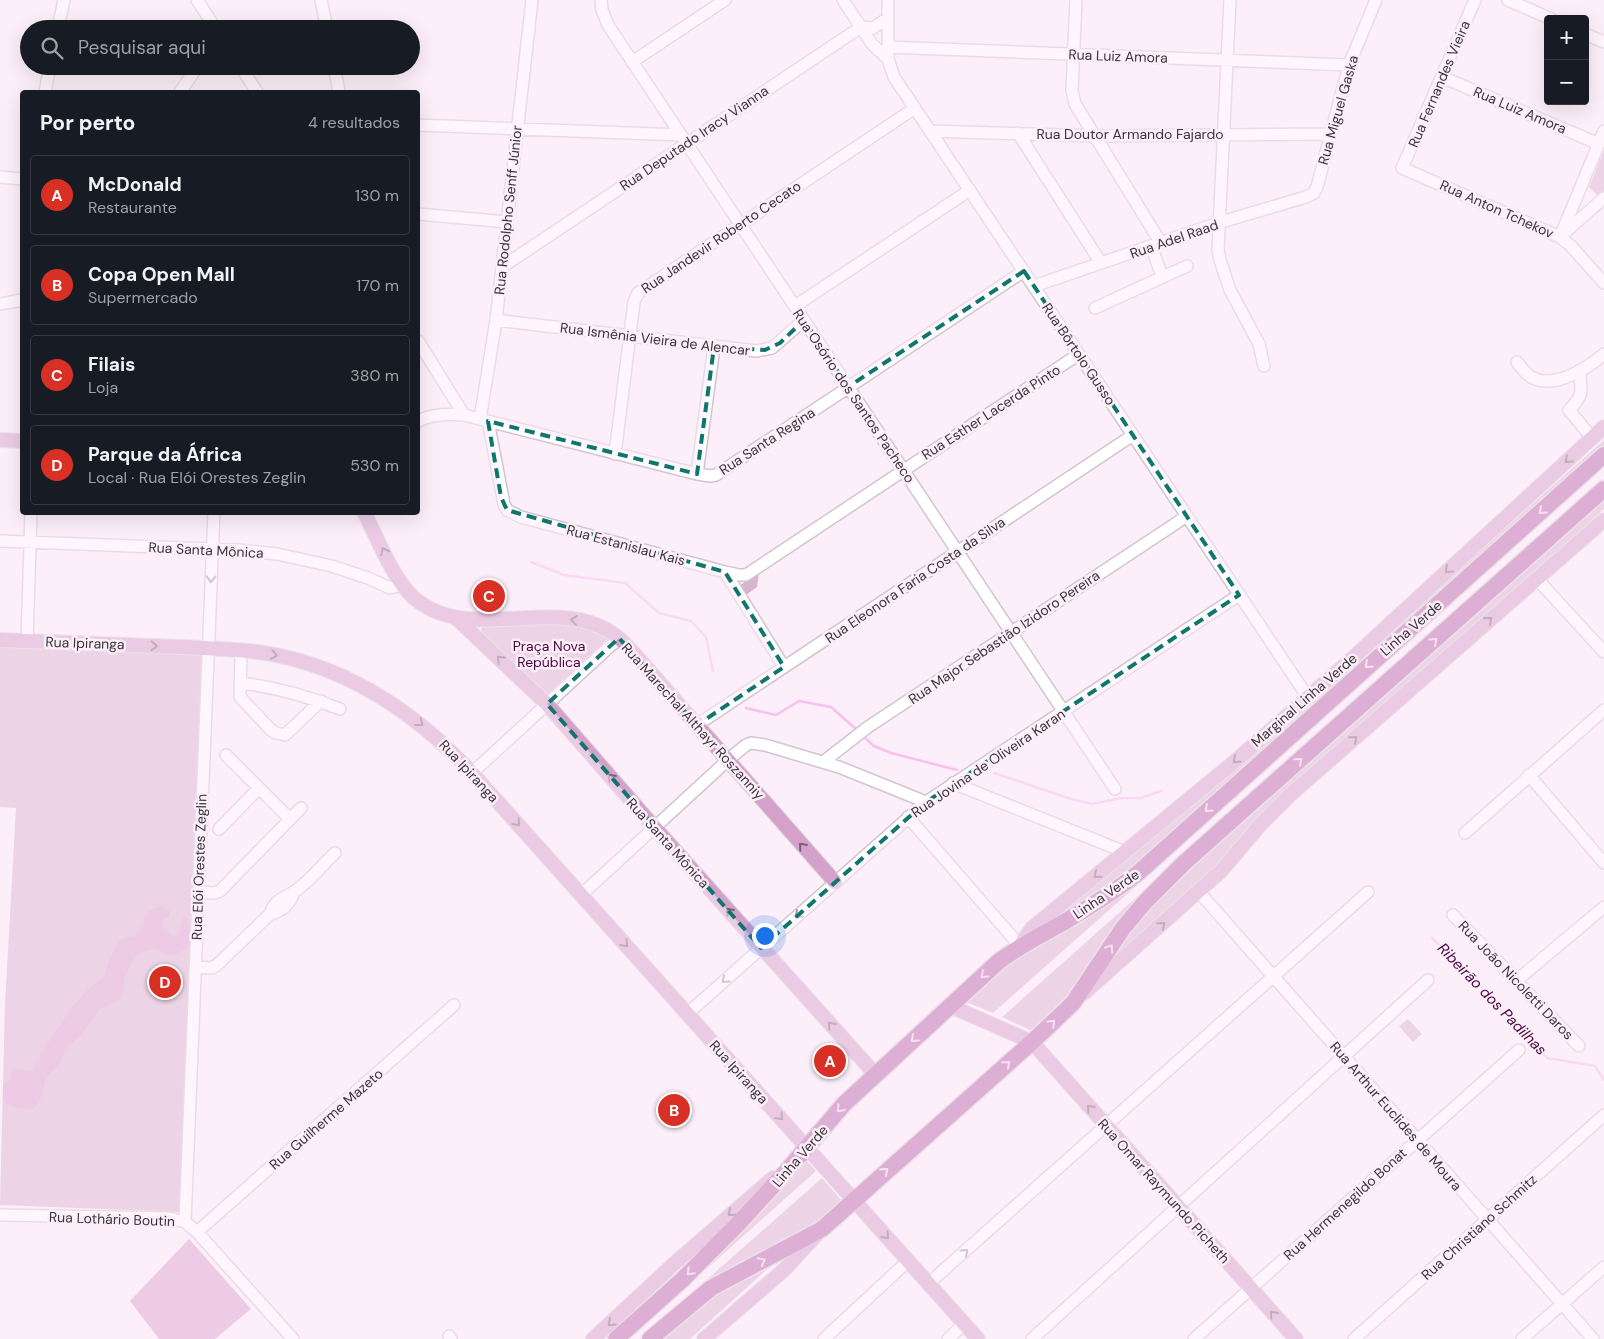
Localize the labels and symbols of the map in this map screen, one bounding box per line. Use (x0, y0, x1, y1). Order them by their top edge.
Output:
street label: Rua Fernandes Vieira (1404, 18, 1474, 150)
street label: Rua Luiz Amora (1068, 45, 1168, 67)
street label: Rua Miguel Gaska (1314, 53, 1362, 167)
street label: Rua Deputado Iracy Vianna (616, 81, 772, 195)
street label: Rua Luiz Amora (1471, 82, 1569, 138)
street label: Rua Rodolpho Senff Júnior (490, 124, 526, 296)
street label: Rua Doutor Armando Fajardo (1036, 125, 1224, 143)
street label: Rua Anton Tchekov (1437, 176, 1557, 242)
street label: Rua Jandevir Roberto Cecato (638, 177, 804, 297)
street label: Rua Adel Raad (1127, 215, 1221, 263)
street label: Rua Bôrtolo Gusso (1038, 299, 1120, 409)
street label: Rua Osório dos Santos Pacheco (789, 306, 919, 486)
street label: Rua Ismênia Vieira de Alencar (559, 318, 751, 360)
street label: Rua Esther Lacerda Pinto (918, 360, 1064, 464)
street label: Rua Santa Regina (716, 403, 818, 479)
one-way arrow (1564, 454, 1573, 463)
one-way arrow (1538, 505, 1547, 514)
street label: Rua Eleonora Faria Costa da Silva (821, 513, 1009, 647)
street label: Rua Estanislau Kais (565, 520, 687, 570)
street label: Rua Santa Mônica (148, 538, 264, 562)
one-way arrow (380, 548, 390, 557)
one-way arrow (1444, 564, 1453, 573)
street label: Rua Major Sebastião Izidoro Pereira (905, 566, 1103, 708)
one-way arrow (206, 575, 216, 583)
pin: C (473, 577, 505, 615)
street label: Linha Verde (1376, 596, 1446, 660)
one-way arrow (570, 615, 579, 625)
one-way arrow (1484, 617, 1493, 626)
street label: Rua Ipiranga (45, 633, 125, 653)
park label: Praça Nova República (513, 637, 585, 671)
one-way arrow (1428, 638, 1437, 647)
street label: Rua Marechal Althayr Roszanniy (618, 639, 768, 803)
one-way arrow (150, 641, 158, 651)
street label: Marginal Linha Verde (1247, 649, 1361, 751)
one-way arrow (269, 650, 278, 660)
one-way arrow (496, 656, 505, 665)
one-way arrow (1365, 660, 1374, 668)
street label: Rua Jovina de Oliveira Karan (908, 705, 1068, 821)
one-way arrow (414, 717, 424, 726)
street label: Rua Ipiranga (435, 736, 503, 806)
one-way arrow (1348, 736, 1357, 745)
one-way arrow (1233, 754, 1242, 763)
one-way arrow (1294, 758, 1303, 767)
one-way arrow (607, 774, 616, 783)
street label: Rua Elói Orestes Zeglin (187, 794, 211, 940)
street label: Rua Santa Mônica (623, 794, 713, 892)
one-way arrow (1205, 803, 1214, 812)
one-way arrow (511, 817, 520, 826)
one-way arrow (799, 842, 808, 851)
street label: Linha Verde (1069, 865, 1143, 923)
one-way arrow (1094, 869, 1103, 877)
one-way arrow (726, 908, 735, 917)
one-way arrow (795, 909, 804, 918)
street label: Rua João Nicoletti Daros (1455, 917, 1577, 1043)
one-way arrow (1156, 922, 1165, 931)
your location (752, 923, 778, 949)
one-way arrow (619, 938, 628, 947)
water label: Ribeirão dos Padilhas (1433, 938, 1551, 1060)
one-way arrow (1104, 945, 1113, 954)
pin: D (149, 963, 181, 1001)
one-way arrow (980, 969, 989, 978)
one-way arrow (721, 974, 730, 983)
one-way arrow (1047, 1019, 1056, 1028)
one-way arrow (827, 1022, 836, 1031)
one-way arrow (910, 1033, 919, 1042)
street label: Rua Ipiranga (706, 1036, 772, 1108)
street label: Rua Arthur Euclides de Moura (1326, 1038, 1466, 1194)
pin: A (814, 1042, 846, 1080)
one-way arrow (1002, 1061, 1011, 1070)
street label: Rua Guilherme Mazeto (265, 1065, 387, 1173)
pin: B (658, 1091, 690, 1129)
one-way arrow (837, 1103, 846, 1112)
one-way arrow (1087, 1104, 1096, 1113)
one-way arrow (774, 1112, 783, 1121)
street label: Rua Omar Raymundo Picheth (1094, 1115, 1234, 1267)
street label: Linha Verde (768, 1121, 832, 1191)
street label: Rua Hermenegildo Bonat (1280, 1144, 1410, 1264)
one-way arrow (880, 1168, 889, 1177)
street label: Rua Christiano Schmitz (1417, 1170, 1541, 1284)
street label: Rua Lothário Boutin (49, 1208, 175, 1230)
one-way arrow (727, 1208, 736, 1217)
one-way arrow (880, 1230, 889, 1239)
one-way arrow (959, 1248, 968, 1257)
one-way arrow (756, 1257, 765, 1267)
one-way arrow (686, 1267, 695, 1276)
one-way arrow (1270, 1310, 1279, 1319)
one-way arrow (607, 1317, 616, 1326)

